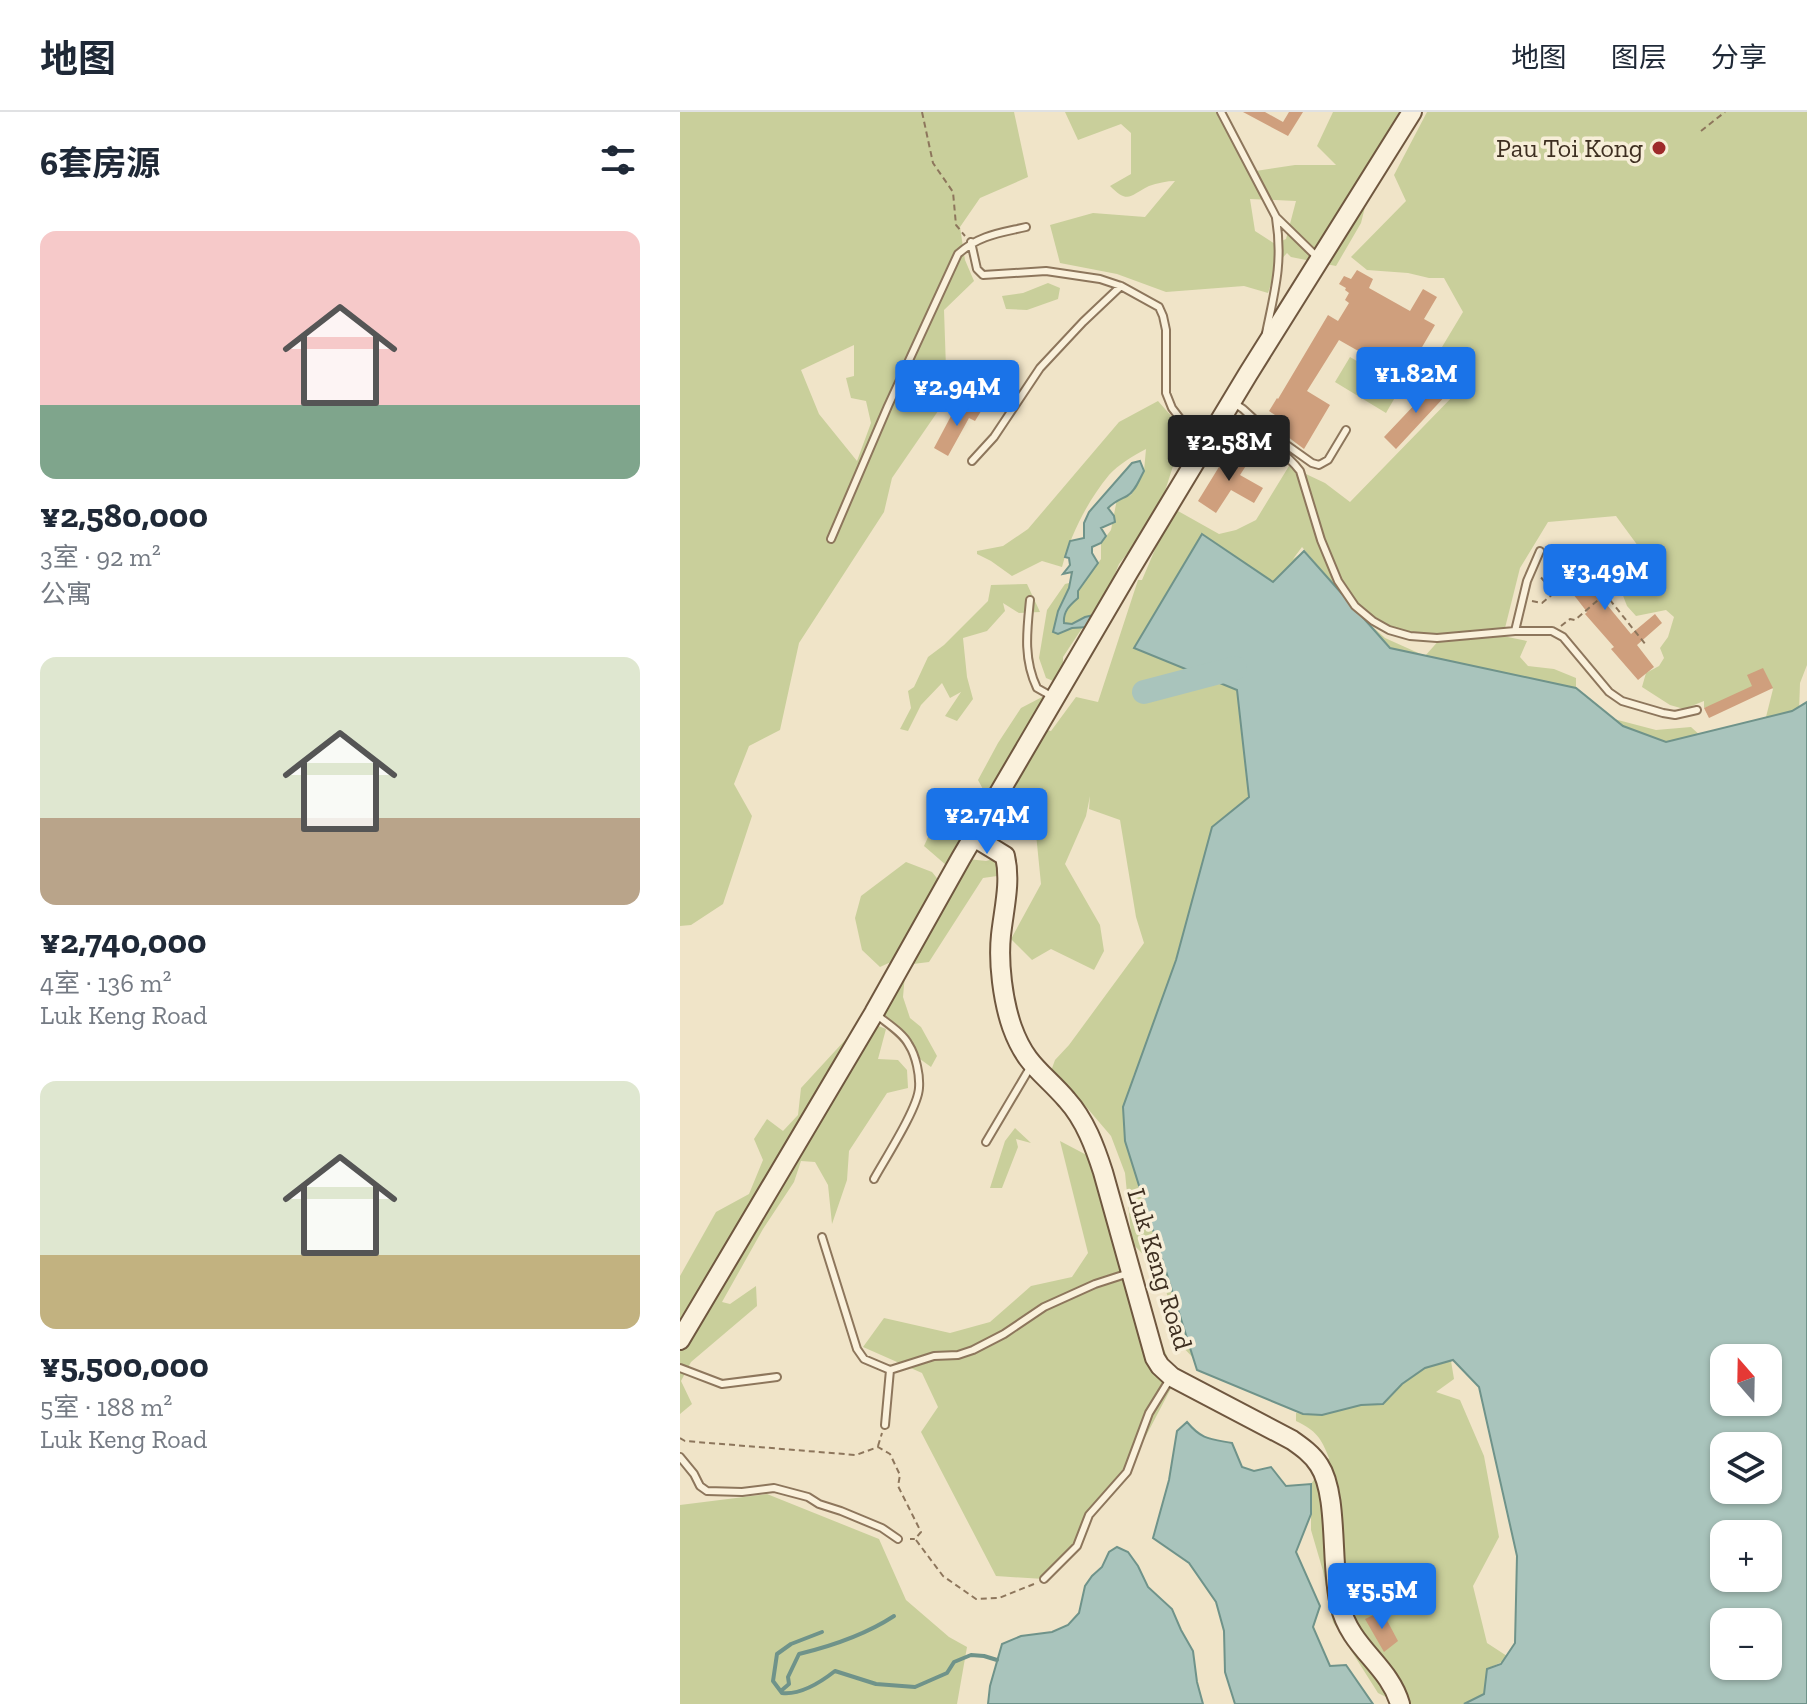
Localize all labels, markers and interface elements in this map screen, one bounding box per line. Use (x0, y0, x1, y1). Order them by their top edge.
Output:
text: 地图 (40, 36, 116, 82)
text: 地图 (1511, 41, 1567, 74)
text: 图层 (1611, 41, 1667, 74)
text: 分享 (1711, 41, 1767, 74)
place label: Pau Toi Kong (1496, 132, 1643, 164)
icon: filters (596, 138, 640, 182)
marker: Pau Toi Kong (1650, 139, 1668, 157)
text: 6套房源 (40, 143, 160, 184)
icon: home (268, 283, 412, 427)
pin: ¥1.82M (1351, 347, 1481, 415)
text: ¥1.82M (1374, 357, 1458, 389)
pin: ¥2.94M (892, 360, 1022, 428)
text: ¥2.94M (913, 370, 1001, 402)
pin: ¥2.58M (1164, 415, 1294, 483)
text: ¥2.58M (1186, 425, 1272, 457)
text: ¥2,580,000 (40, 495, 208, 536)
text: 3室 · 92 m² (40, 541, 161, 573)
pin: ¥3.49M (1540, 544, 1670, 612)
text: ¥3.49M (1561, 554, 1649, 586)
text: 公寓 (40, 578, 92, 610)
icon: home (268, 709, 412, 853)
pin: ¥2.74M (922, 788, 1052, 856)
text: ¥2.74M (944, 798, 1030, 830)
text: ¥2,740,000 (40, 921, 207, 962)
text: 4室 · 136 m² (40, 967, 171, 999)
text: Luk Keng Road (40, 999, 207, 1031)
icon: home (268, 1133, 412, 1277)
street label: Luk Keng Road (1120, 1184, 1200, 1354)
north arrow (1710, 1344, 1782, 1416)
map controls (1710, 1344, 1782, 1680)
text: ¥5,500,000 (40, 1345, 209, 1386)
text: 5室 · 188 m² (40, 1391, 172, 1423)
text: Luk Keng Road (40, 1423, 207, 1455)
button: layers (1710, 1432, 1782, 1504)
button: + (1710, 1520, 1782, 1592)
pin: ¥5.5M (1326, 1563, 1438, 1631)
text: ¥5.5M (1346, 1573, 1418, 1605)
button: − (1710, 1608, 1782, 1680)

